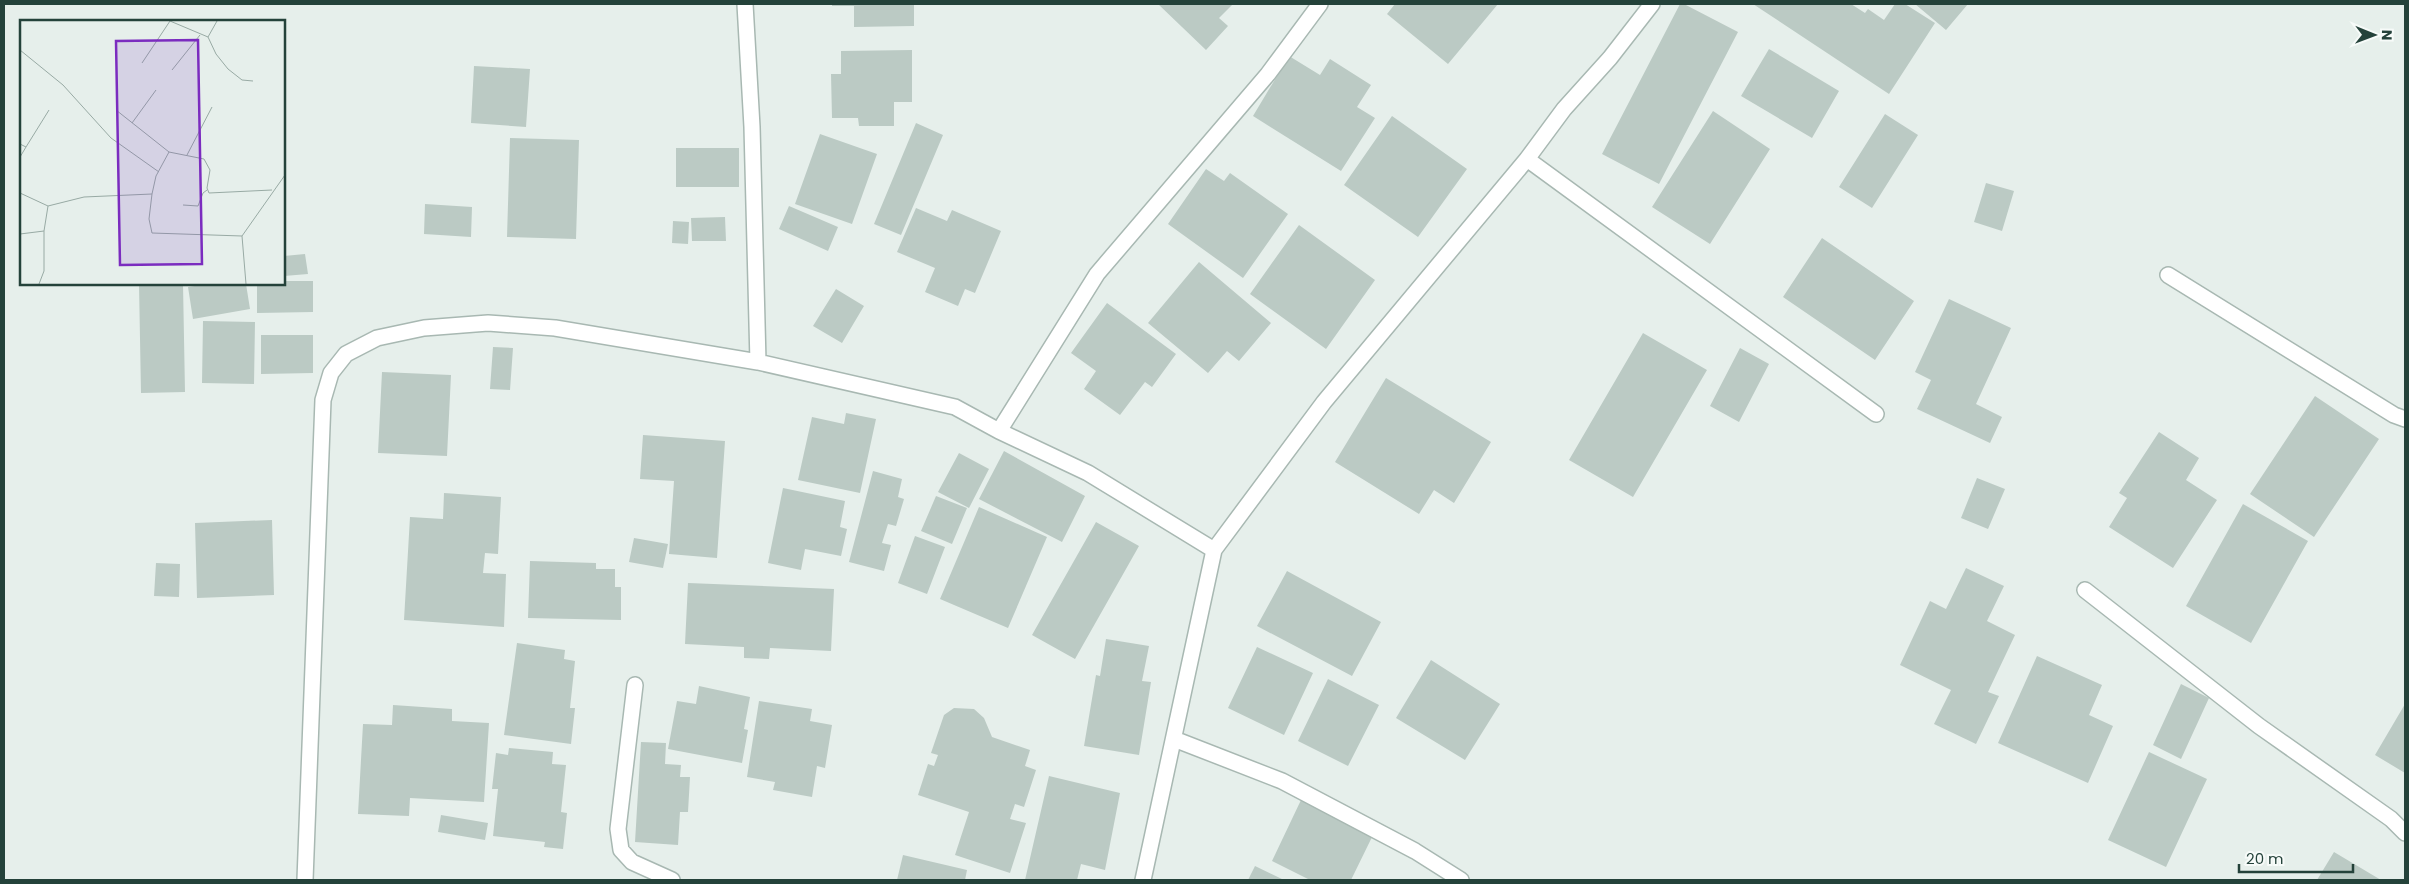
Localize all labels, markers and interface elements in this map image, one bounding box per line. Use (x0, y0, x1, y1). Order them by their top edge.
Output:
north arrow (2349, 10, 2399, 60)
inset map (20, 20, 285, 285)
text: N (2377, 30, 2397, 41)
scale bar (2239, 842, 2353, 874)
text: 20 m (2246, 848, 2284, 869)

